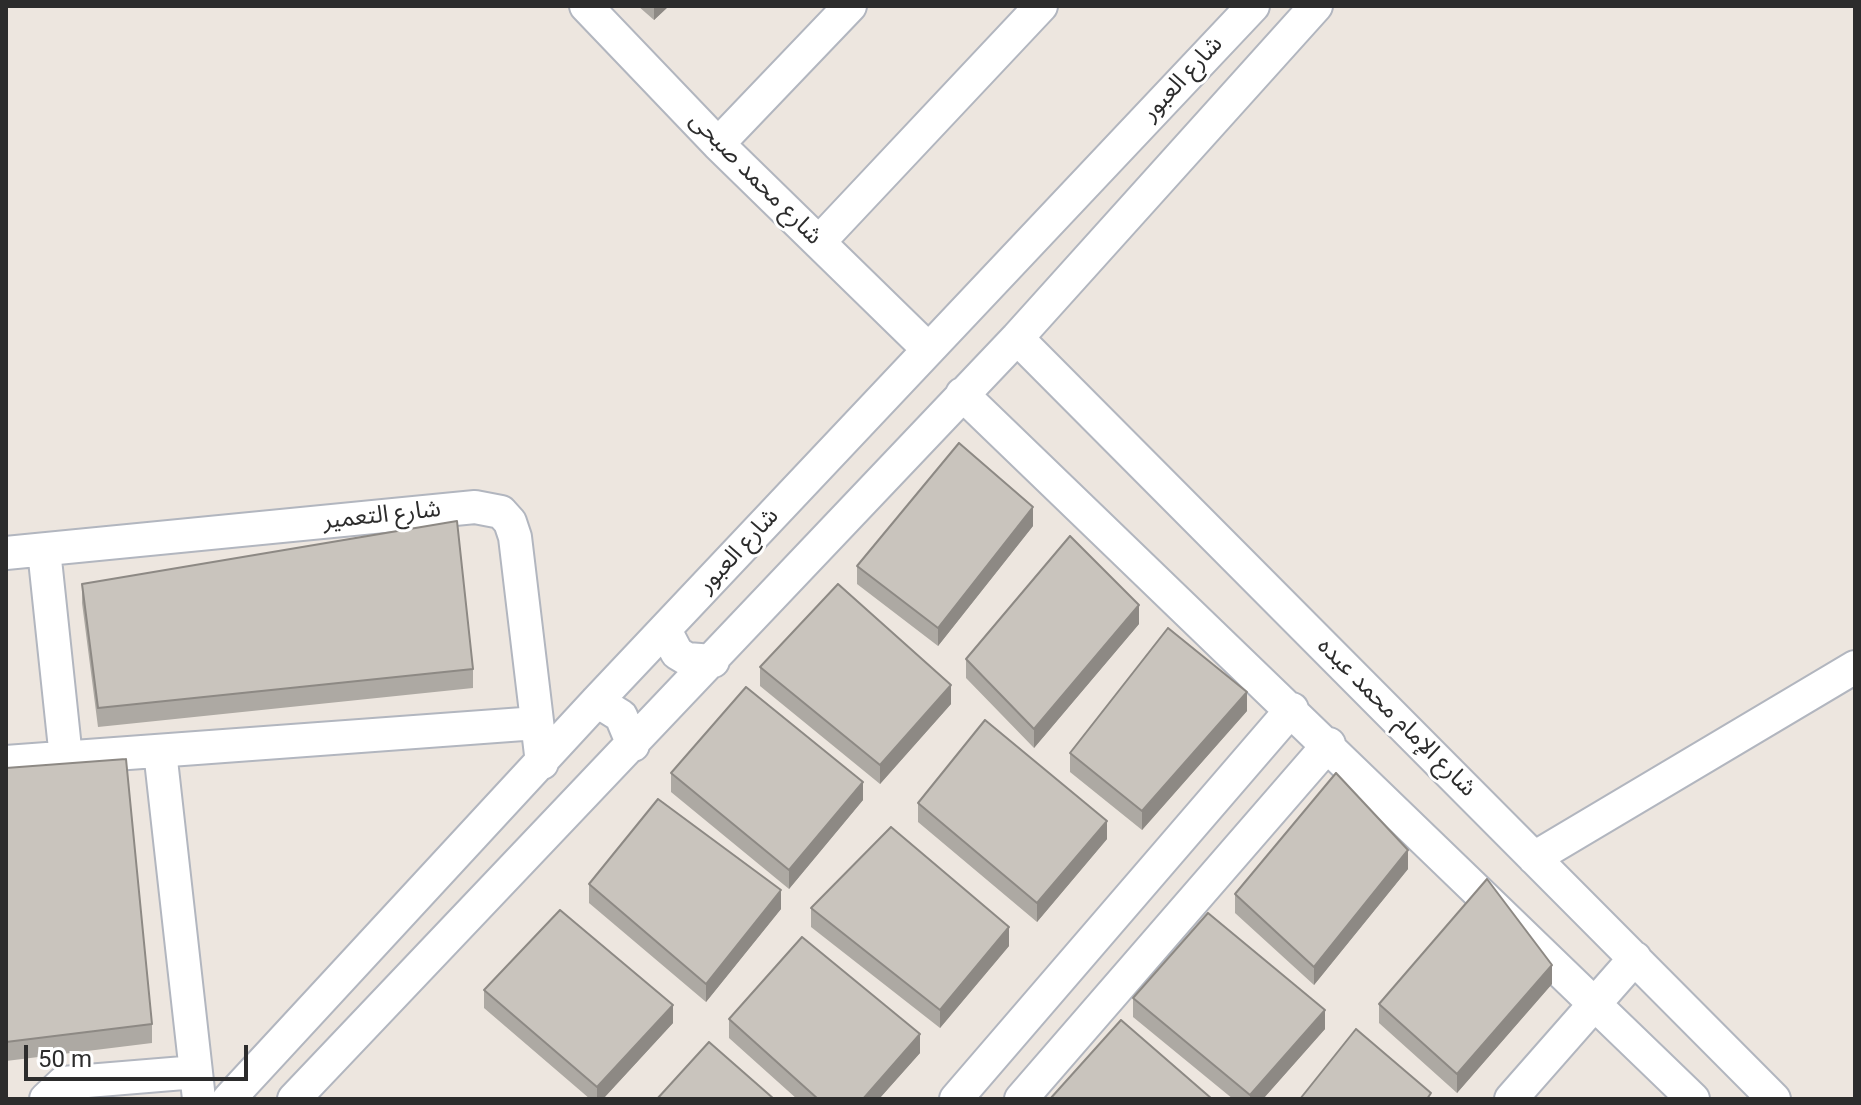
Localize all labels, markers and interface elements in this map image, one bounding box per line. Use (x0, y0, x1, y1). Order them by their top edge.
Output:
street label: شارع العبور (1136, 31, 1230, 127)
street label: شارع محمد صبحى (683, 107, 827, 251)
street label: شارع التعمير (322, 495, 442, 537)
street label: شارع العبور (692, 503, 786, 599)
street label: شارع الإمام محمد عبده (1311, 633, 1481, 803)
scale bar (28, 1029, 252, 1079)
text: 50 m (38, 1045, 92, 1073)

